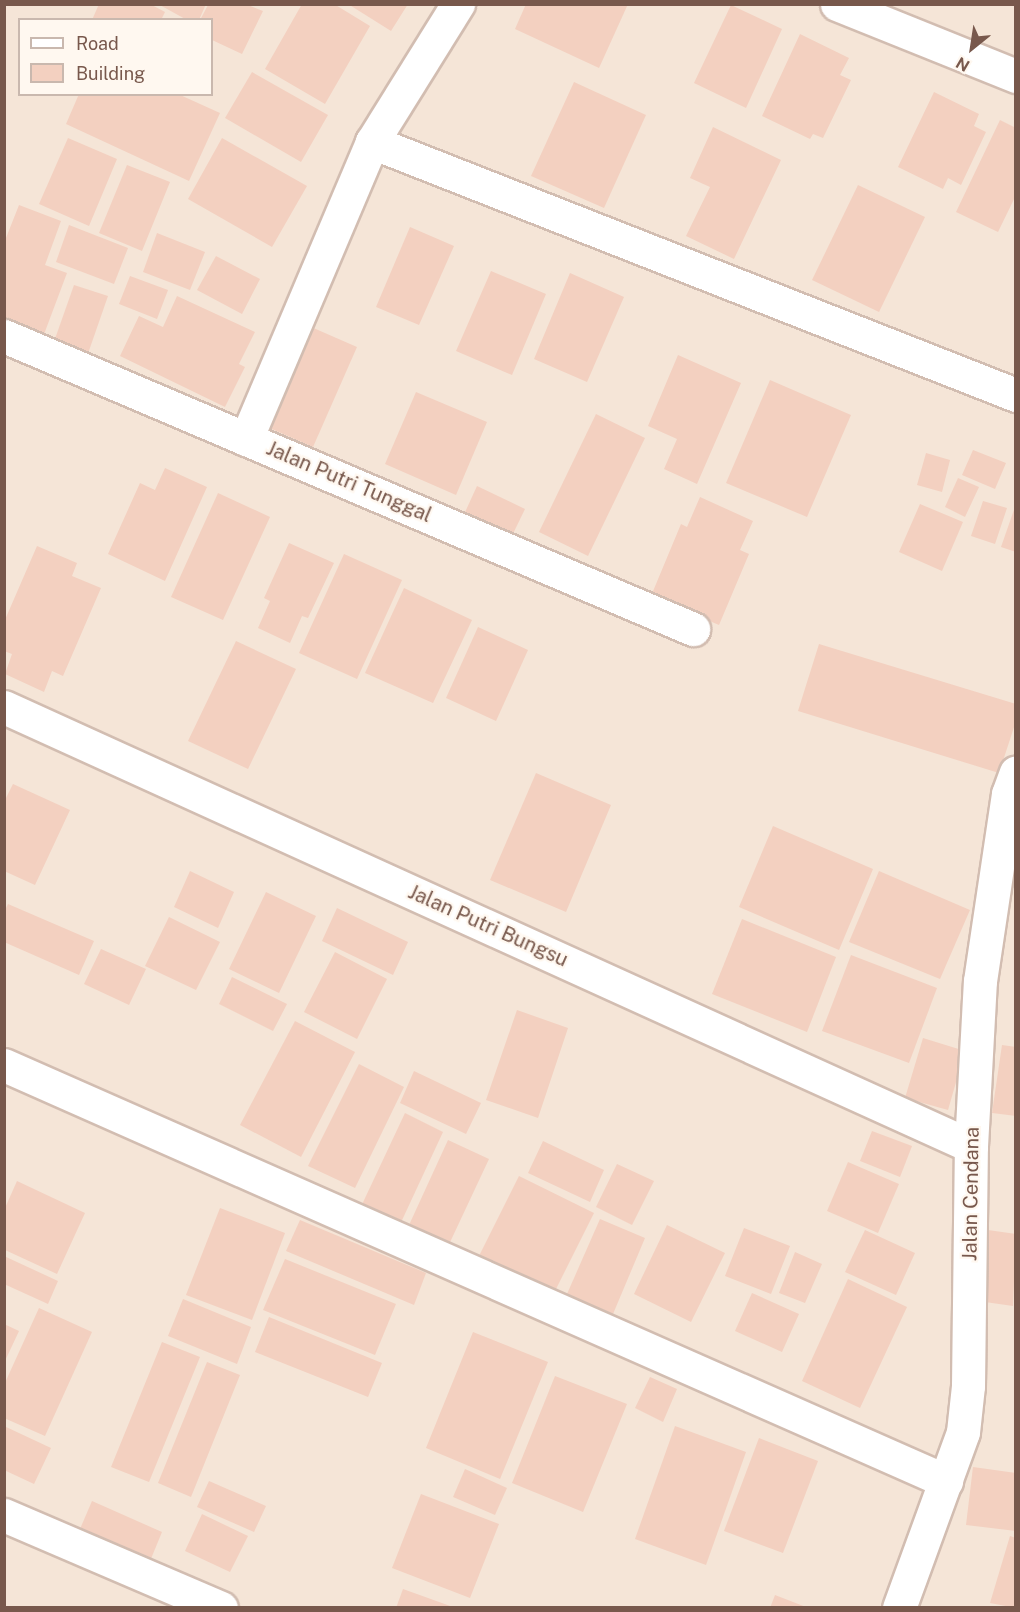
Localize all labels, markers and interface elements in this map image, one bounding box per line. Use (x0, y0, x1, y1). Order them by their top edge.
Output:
legend (18, 18, 213, 96)
north arrow (942, 18, 1002, 78)
text: Road (76, 33, 119, 54)
text: N (953, 53, 973, 75)
text: Building (76, 63, 145, 84)
street label: Jalan Putri Tunggal (263, 436, 435, 528)
street label: Jalan Putri Bungsu (404, 880, 572, 972)
street label: Jalan Cendana (958, 1127, 984, 1261)

